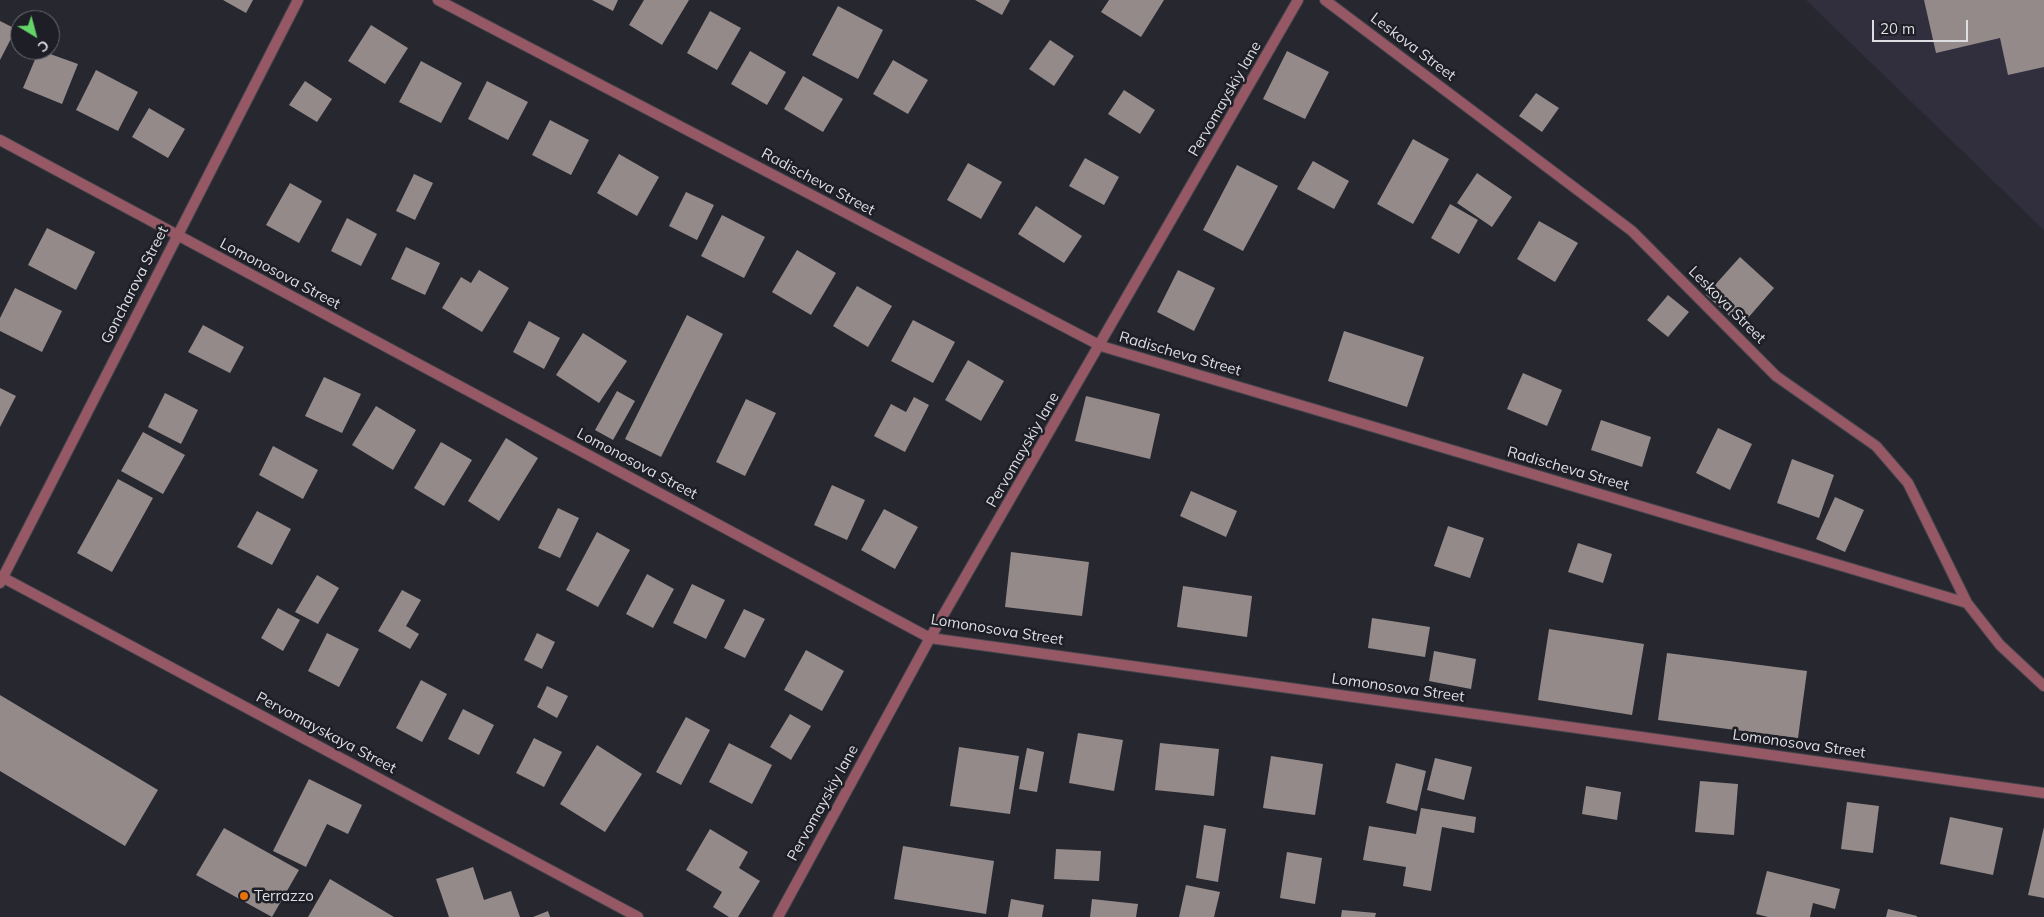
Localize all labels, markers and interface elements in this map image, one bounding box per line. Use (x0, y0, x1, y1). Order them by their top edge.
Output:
street label: Leskova Street (1367, 9, 1459, 85)
north arrow (10, 10, 60, 60)
scale bar (1874, 10, 1970, 42)
text: 20 m (1880, 19, 1915, 38)
text: С (34, 36, 53, 56)
street label: Pervomayskiy lane (1185, 38, 1265, 160)
street label: Radischeva Street (758, 145, 878, 219)
street label: Goncharova Street (98, 223, 172, 347)
street label: Lomonosova Street (217, 235, 343, 313)
street label: Leskova Street (1685, 263, 1769, 347)
street label: Radischeva Street (1117, 328, 1243, 380)
street label: Pervomayskiy lane (983, 389, 1063, 511)
street label: Lomonosova Street (574, 425, 700, 503)
street label: Radischeva Street (1505, 443, 1631, 495)
street label: Lomonosova Street (929, 611, 1065, 649)
street label: Lomonosova Street (1330, 670, 1466, 706)
street label: Pervomayskaya Street (253, 688, 399, 778)
street label: Lomonosova Street (1731, 726, 1867, 762)
street label: Pervomayskiy lane (784, 742, 862, 864)
place label: Terrazzo (254, 887, 314, 905)
marker: Terrazzo (238, 890, 250, 902)

